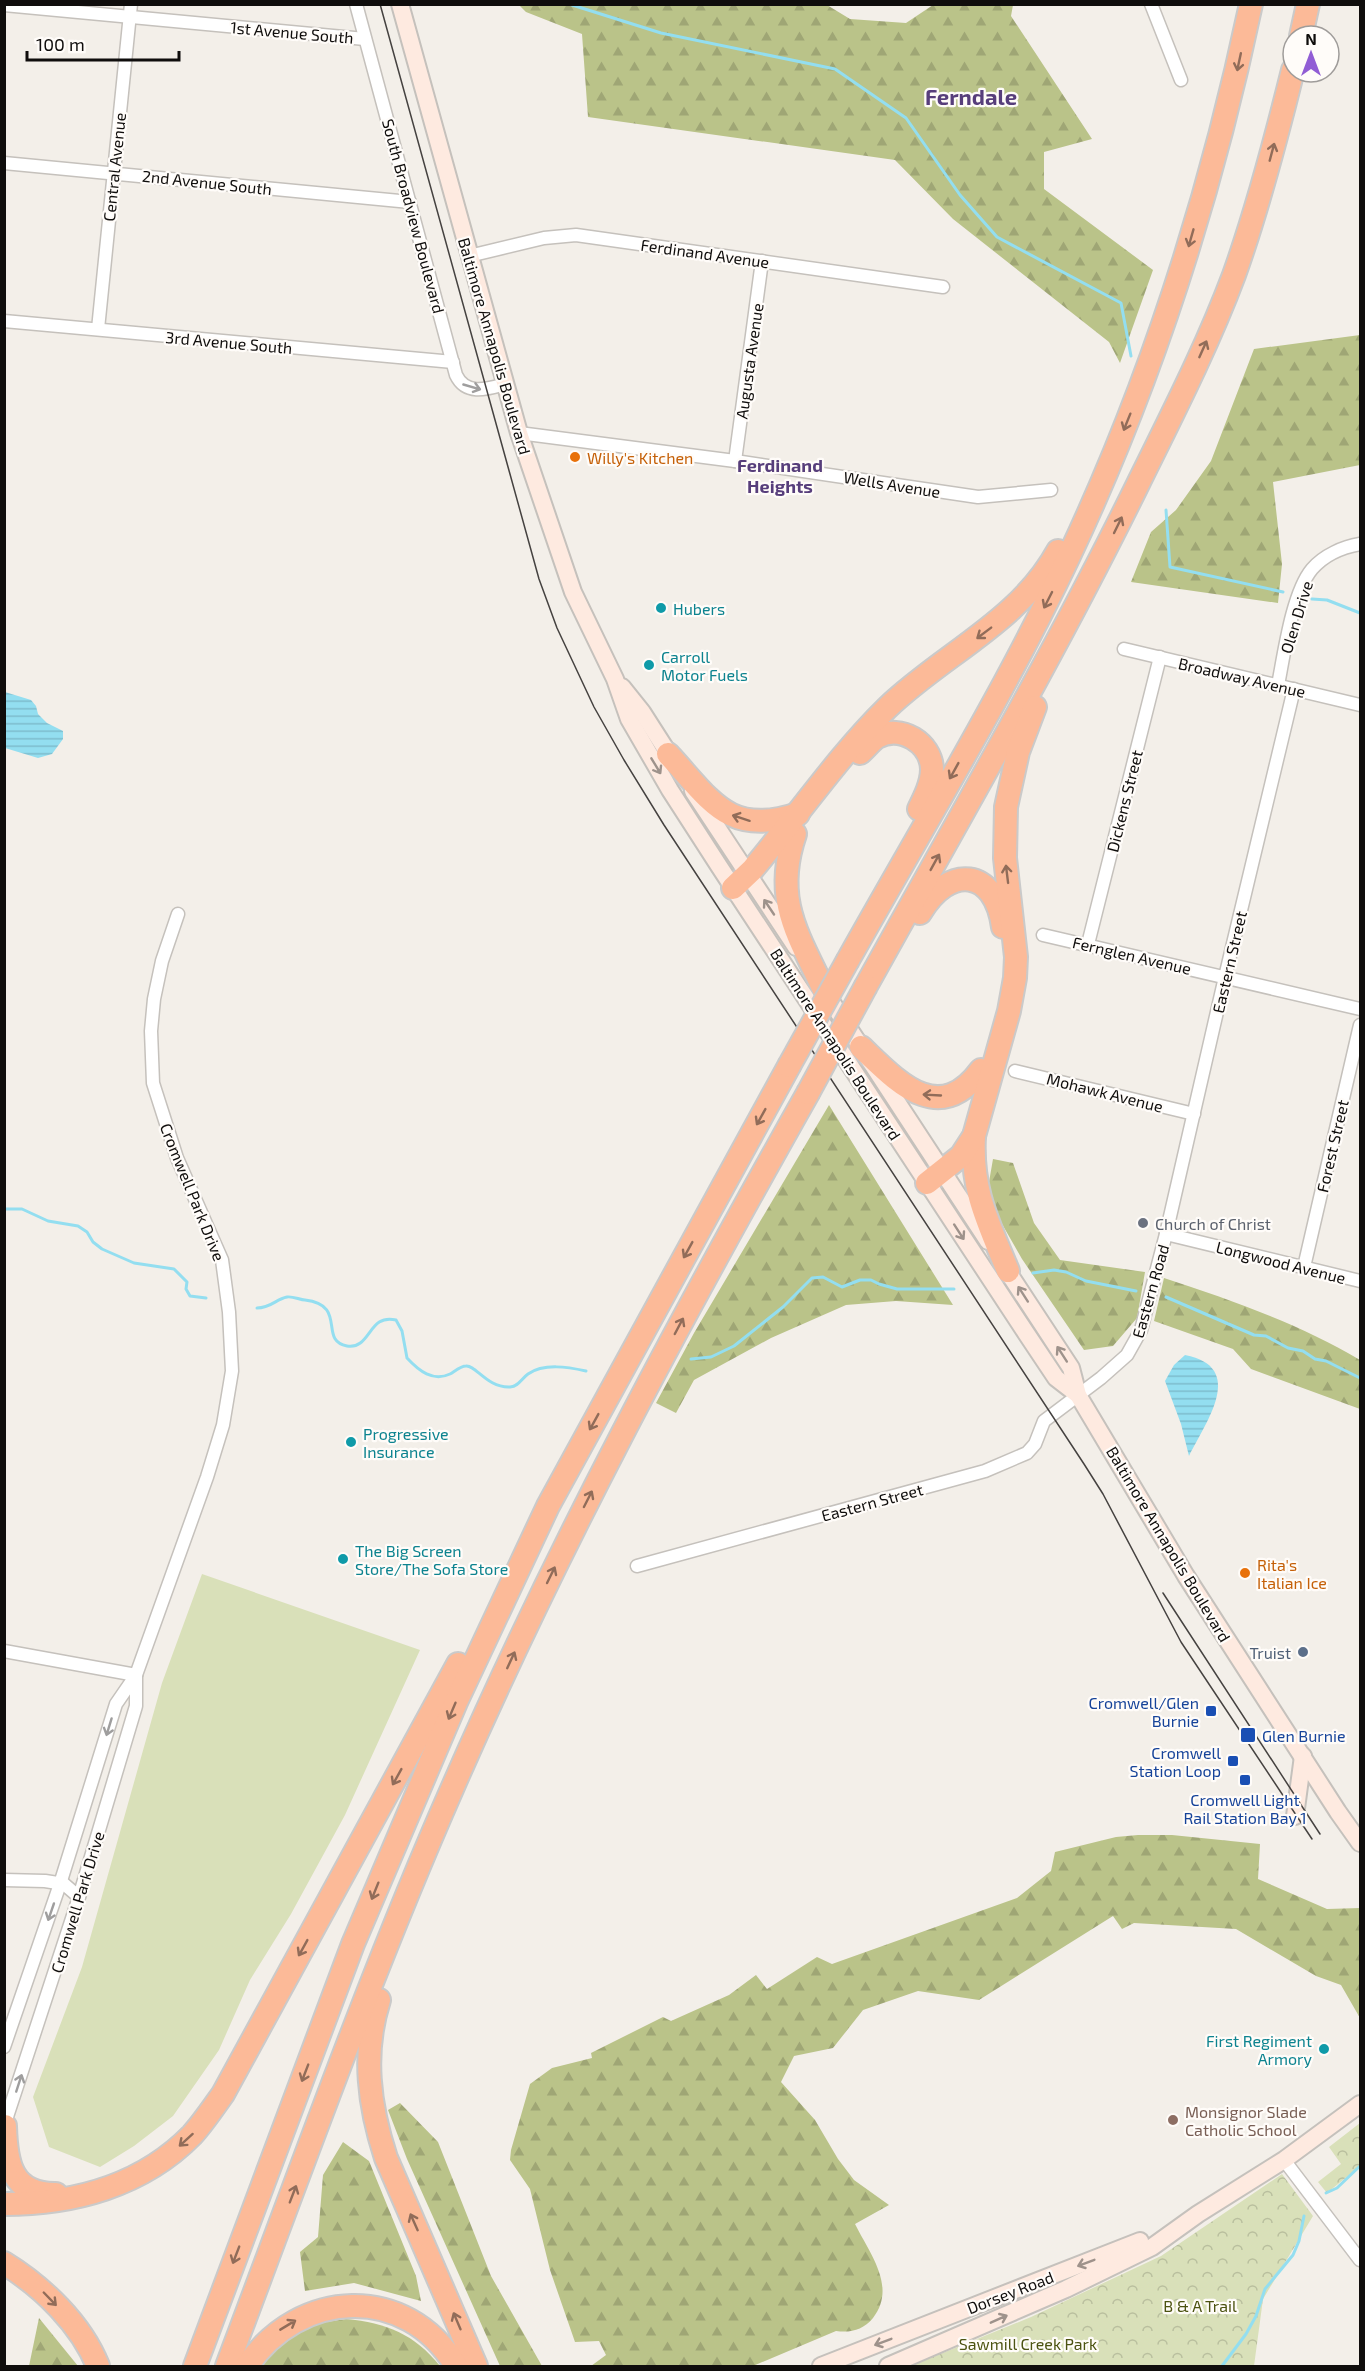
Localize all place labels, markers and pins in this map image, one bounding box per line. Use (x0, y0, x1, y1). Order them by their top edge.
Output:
place label: Willy's Kitchen (587, 448, 693, 467)
marker: Willy's Kitchen (568, 450, 582, 464)
place label: Hubers (673, 599, 725, 618)
marker: Hubers (654, 601, 668, 615)
place label: Carroll Motor Fuels (661, 647, 748, 684)
marker: Carroll Motor Fuels (642, 658, 656, 672)
place label: Church of Christ (1155, 1214, 1271, 1233)
marker: Church of Christ (1136, 1216, 1150, 1230)
place label: Progressive Insurance (363, 1424, 449, 1461)
marker: Progressive Insurance (344, 1435, 358, 1449)
place label: The Big Screen Store/The Sofa Store (355, 1541, 508, 1578)
marker: The Big Screen Store/The Sofa Store (336, 1552, 350, 1566)
place label: Rita's Italian Ice (1257, 1555, 1327, 1592)
marker: Rita's Italian Ice (1238, 1566, 1252, 1580)
place label: Truist (1249, 1643, 1291, 1662)
marker: Truist (1296, 1645, 1310, 1659)
place label: Cromwell/Glen Burnie (1089, 1693, 1199, 1730)
marker: Cromwell/Glen Burnie (1204, 1704, 1218, 1718)
marker: Glen Burnie (1239, 1726, 1257, 1744)
place label: Glen Burnie (1262, 1726, 1346, 1745)
place label: Cromwell Station Loop (1130, 1743, 1221, 1780)
marker: Cromwell Station Loop (1226, 1754, 1240, 1768)
marker: Cromwell Light Rail Station Bay 1 (1238, 1773, 1252, 1787)
place label: Cromwell Light Rail Station Bay 1 (1183, 1790, 1307, 1827)
place label: First Regiment Armory (1206, 2031, 1313, 2068)
marker: First Regiment Armory (1317, 2042, 1331, 2056)
place label: Monsignor Slade Catholic School (1185, 2102, 1307, 2139)
marker: Monsignor Slade Catholic School (1166, 2113, 1180, 2127)

